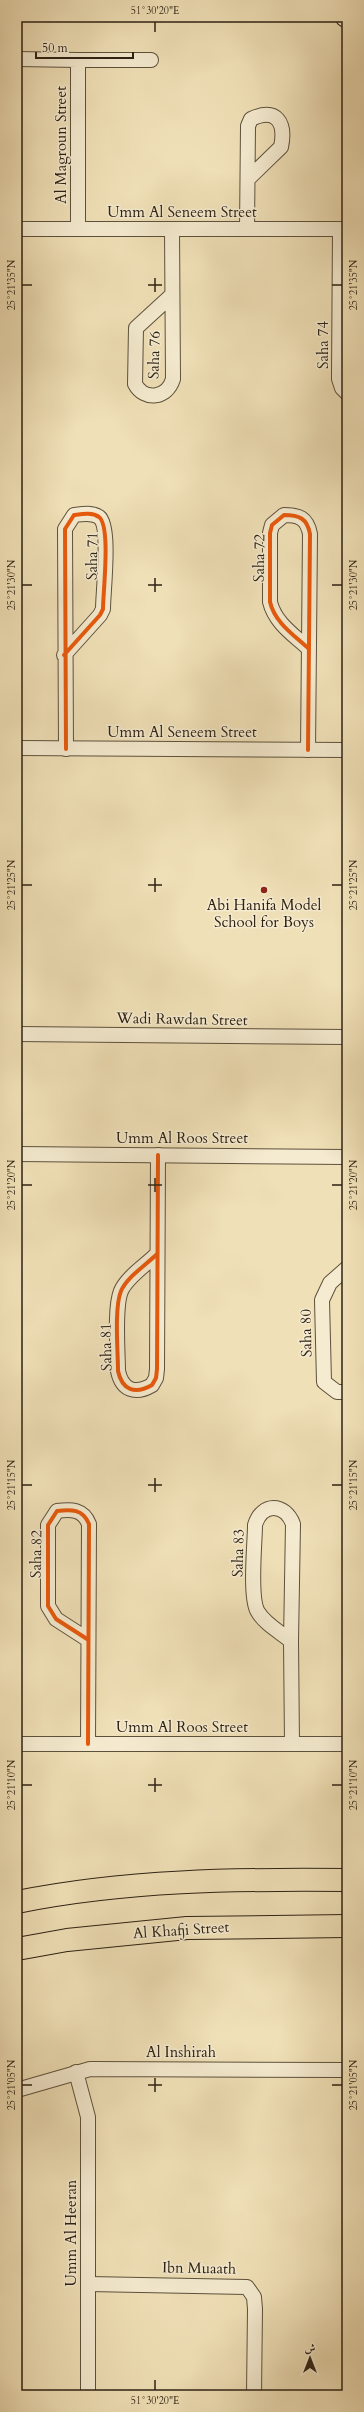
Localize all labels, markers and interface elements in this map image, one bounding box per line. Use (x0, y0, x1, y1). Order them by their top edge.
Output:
text: 51°30'20"E (131, 4, 179, 18)
scale bar (36, 34, 133, 60)
text: 50 m (42, 40, 69, 56)
street label: Al Magroun Street (51, 86, 71, 204)
street label: Umm Al Seneem Street (107, 202, 257, 222)
text: 25°21'35"N (5, 259, 19, 310)
text: 25°21'35"N (347, 259, 361, 310)
street label: Saha 74 (313, 321, 333, 369)
street label: Saha 76 (143, 330, 165, 379)
street label: Saha 71 (82, 532, 102, 580)
street label: Saha 72 (249, 533, 269, 582)
text: 25°21'30"N (5, 559, 19, 610)
text: 25°21'30"N (347, 559, 361, 610)
street label: Umm Al Seneem Street (107, 722, 257, 742)
text: 25°21'25"N (5, 859, 19, 910)
text: 25°21'25"N (347, 859, 361, 910)
marker: Abi Hanifa Model School for Boys (259, 885, 269, 895)
place label: Abi Hanifa Model School for Boys (207, 895, 322, 932)
street label: Wadi Rawdan Street (115, 1008, 248, 1030)
street label: Umm Al Roos Street (116, 1128, 248, 1148)
text: 25°21'20"N (5, 1159, 19, 1210)
text: 25°21'20"N (347, 1159, 361, 1210)
street label: Saha 80 (296, 1308, 316, 1357)
street label: Saha 81 (96, 1323, 116, 1371)
text: 25°21'15"N (5, 1459, 19, 1510)
text: 25°21'15"N (347, 1459, 361, 1510)
street label: Saha 82 (26, 1529, 46, 1578)
street label: Saha 83 (227, 1529, 249, 1577)
street label: Umm Al Roos Street (116, 1717, 248, 1737)
text: 25°21'10"N (5, 1759, 19, 1810)
text: 25°21'10"N (347, 1759, 361, 1810)
street label: Al Khafji Street (132, 1917, 230, 1943)
street label: Al Inshirah (146, 2042, 217, 2062)
text: 25°21'05"N (5, 2059, 19, 2110)
text: 25°21'05"N (347, 2059, 361, 2110)
street label: Umm Al Heeran (61, 2179, 81, 2286)
street label: Ibn Muaath (162, 2257, 237, 2279)
north arrow (290, 2338, 330, 2378)
text: ش (305, 2341, 316, 2356)
text: 51°30'20"E (131, 2394, 179, 2408)

